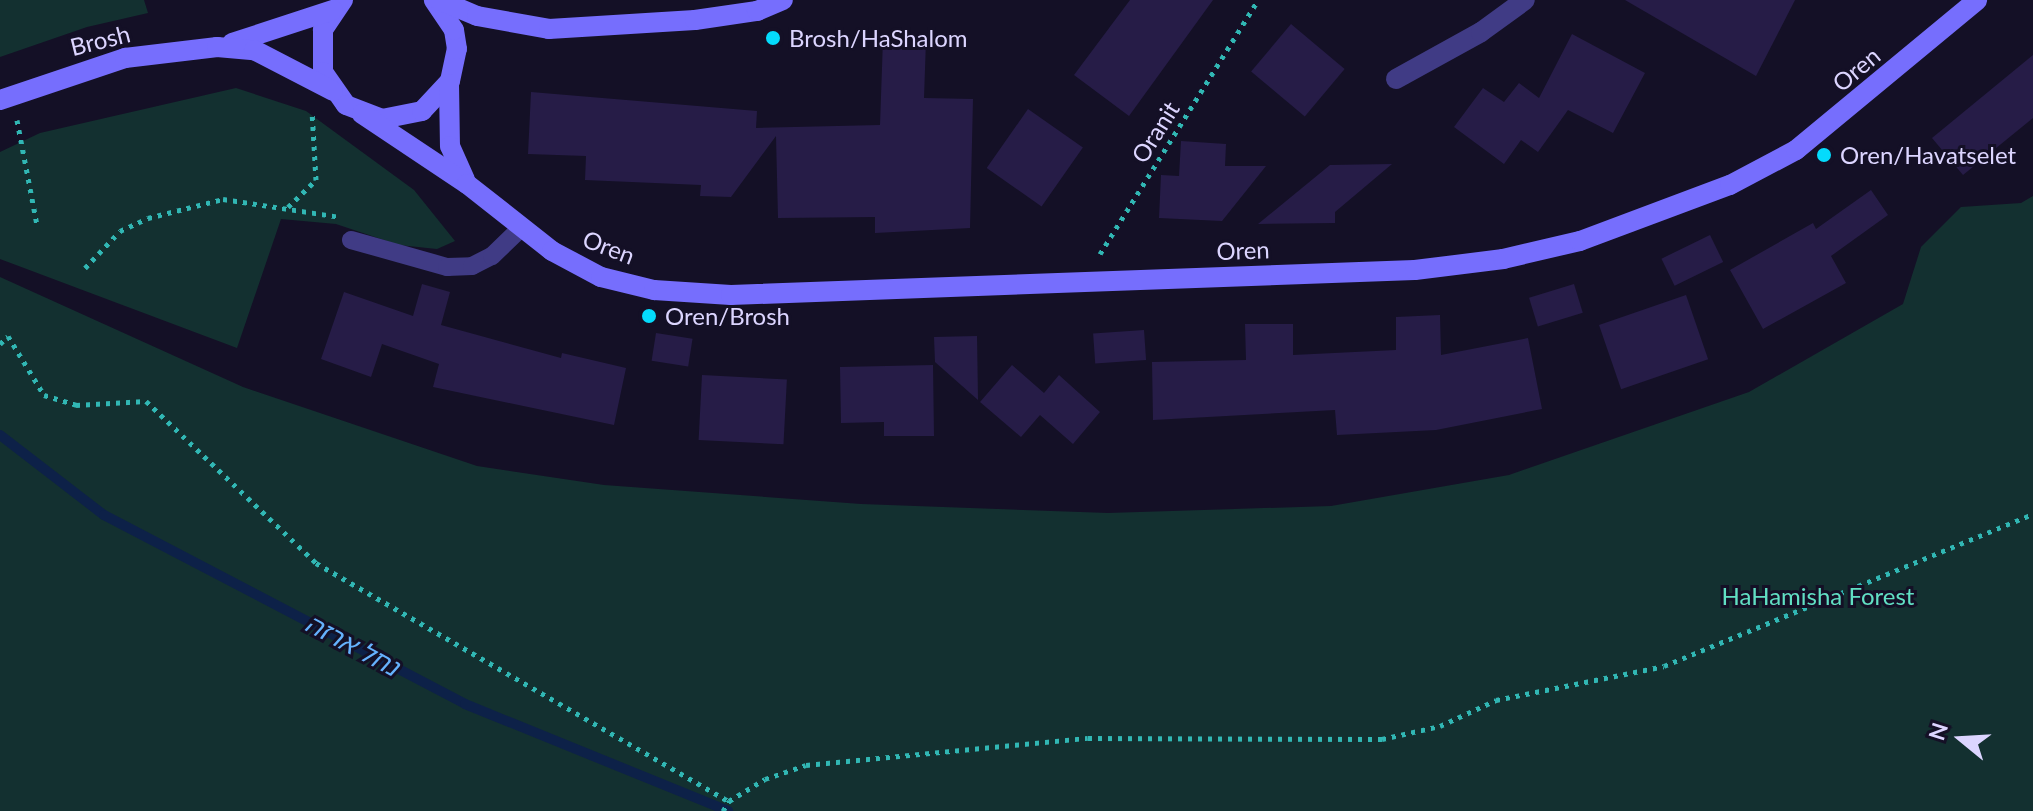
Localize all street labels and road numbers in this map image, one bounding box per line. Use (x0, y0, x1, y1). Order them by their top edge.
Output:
street label: Brosh (67, 19, 133, 61)
street label: Oren (1826, 41, 1886, 97)
street label: Oranit (1125, 96, 1185, 168)
street label: Oren (579, 224, 639, 270)
street label: Oren (1216, 235, 1270, 265)

